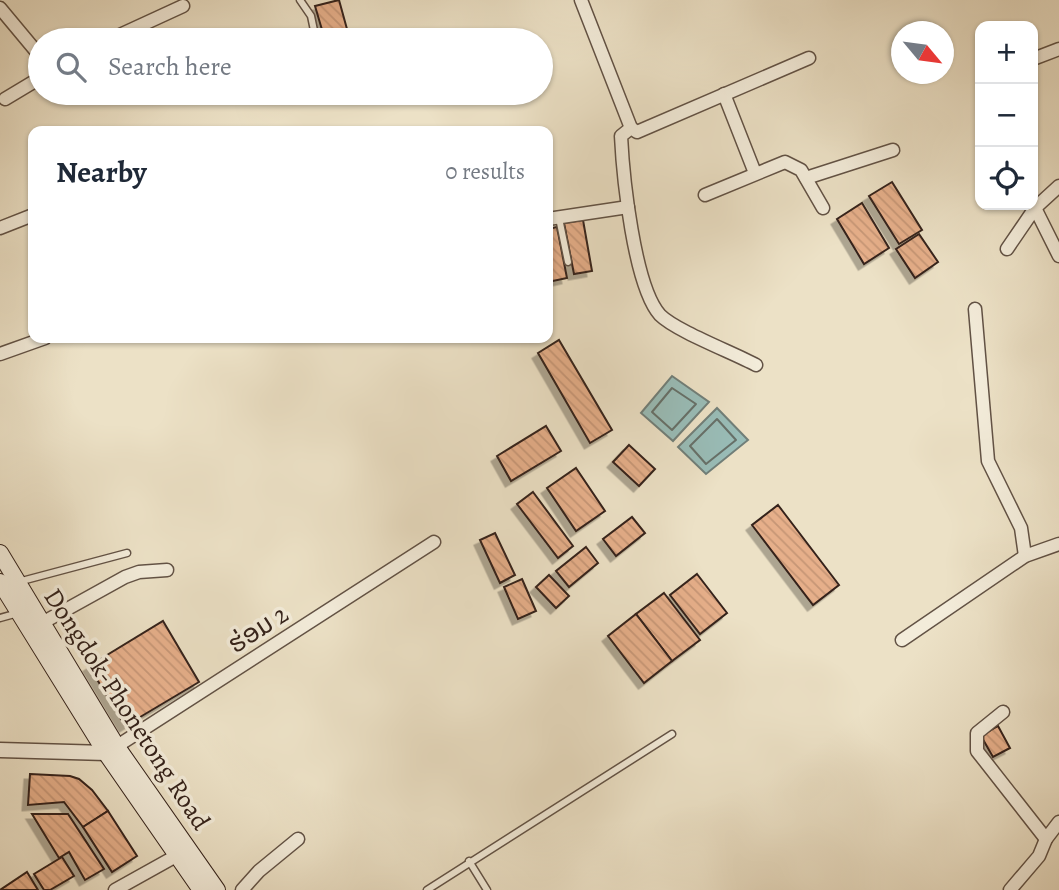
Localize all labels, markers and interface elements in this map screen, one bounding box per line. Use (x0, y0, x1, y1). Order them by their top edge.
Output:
north arrow (891, 21, 954, 84)
map controls (975, 21, 1038, 210)
button: + (975, 21, 1038, 84)
search box (28, 28, 553, 105)
icon: search (52, 48, 90, 86)
text: Search here (108, 49, 232, 84)
button: − (975, 84, 1038, 147)
button: locate (975, 147, 1038, 210)
text: Nearby (56, 152, 147, 192)
text: 0 results (445, 156, 525, 187)
street label: Dongdok-Phonetong Road (36, 581, 218, 837)
street label: ຮ່ອມ 2 (221, 596, 295, 662)

